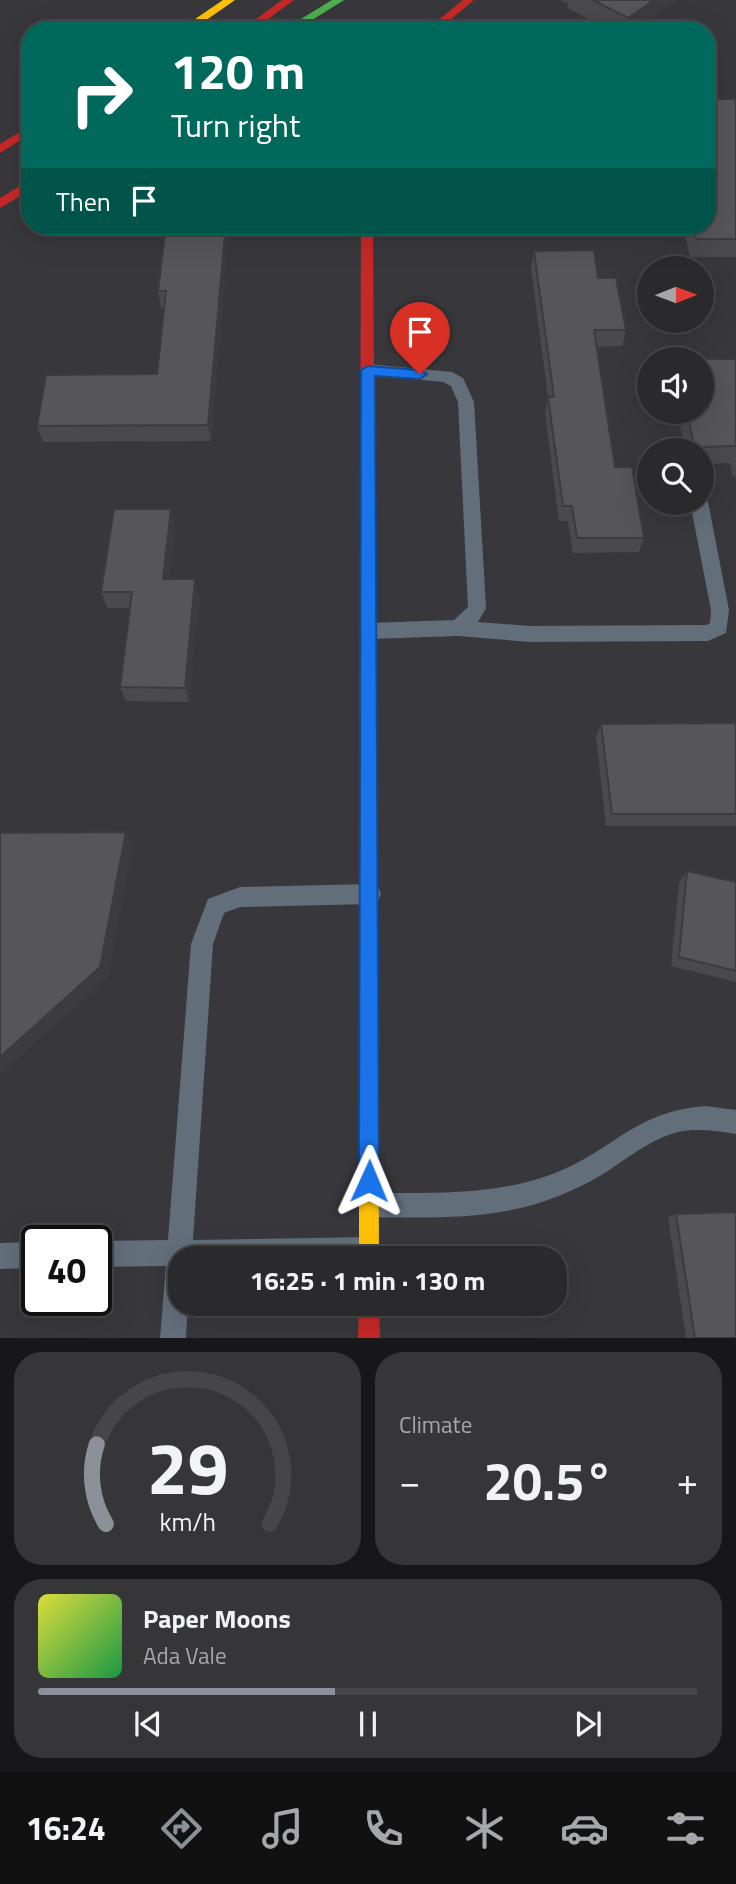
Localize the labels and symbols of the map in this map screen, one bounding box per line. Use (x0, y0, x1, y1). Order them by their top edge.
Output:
north arrow (637, 256, 714, 332)
pin (390, 302, 450, 374)
position arrow (332, 1144, 406, 1218)
speed limit sign: 40 (21, 1225, 112, 1316)

